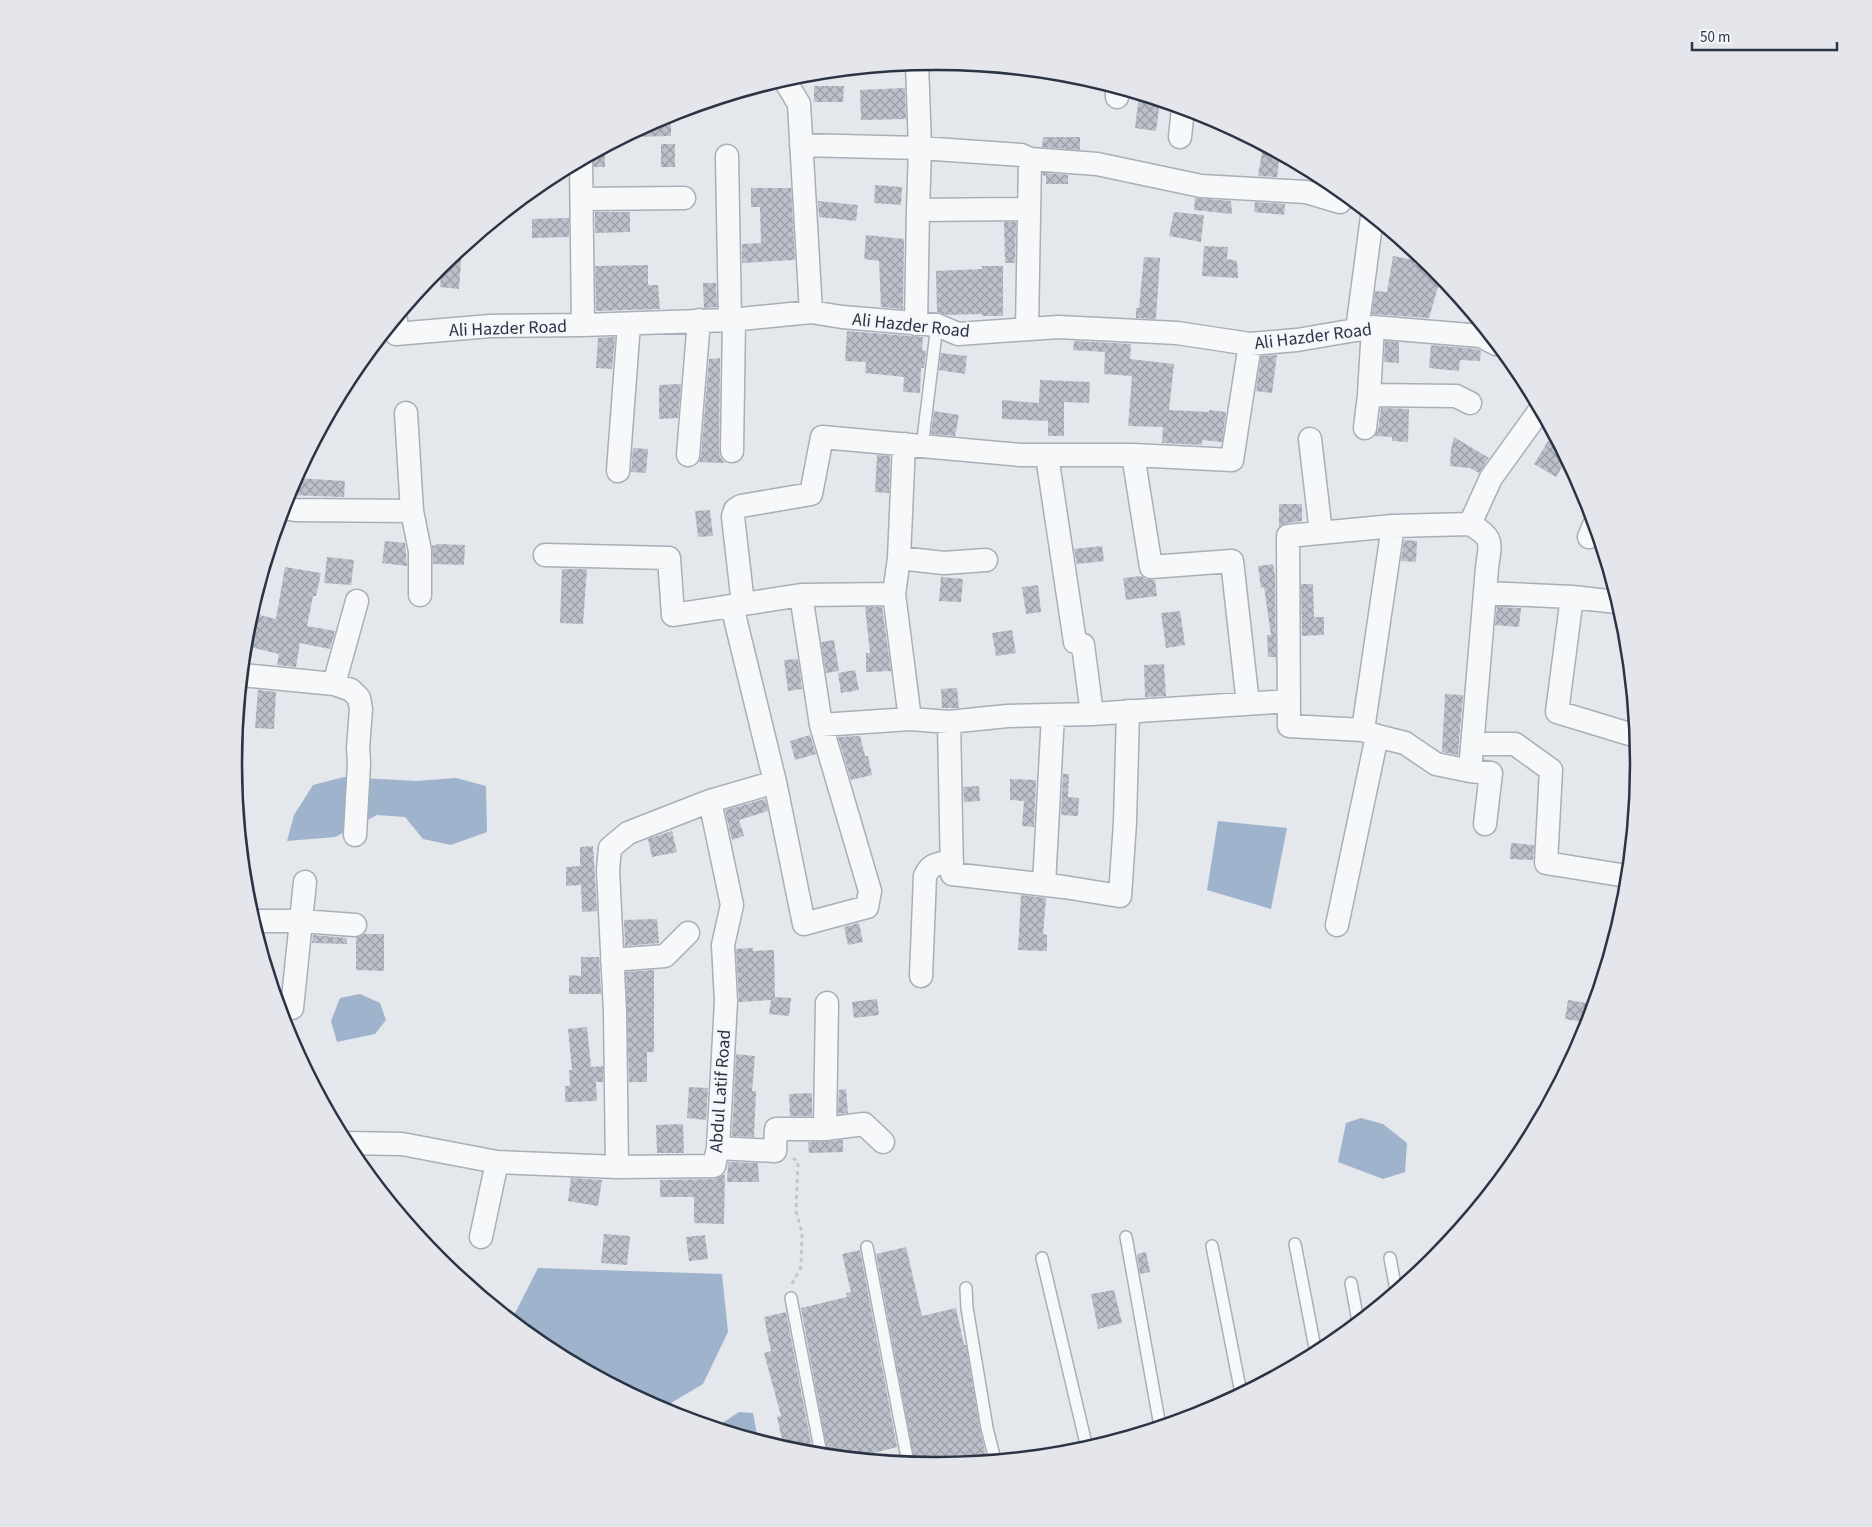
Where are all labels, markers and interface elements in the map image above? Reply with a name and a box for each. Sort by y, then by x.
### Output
scale bar [1692,20,1837,52]
text: 50 m [1700,27,1730,48]
street label: Ali Hazder Road [851,307,971,344]
street label: Ali Hazder Road [449,314,567,343]
street label: Ali Hazder Road [1253,317,1373,356]
street label: Abdul Latif Road [704,1029,737,1153]

